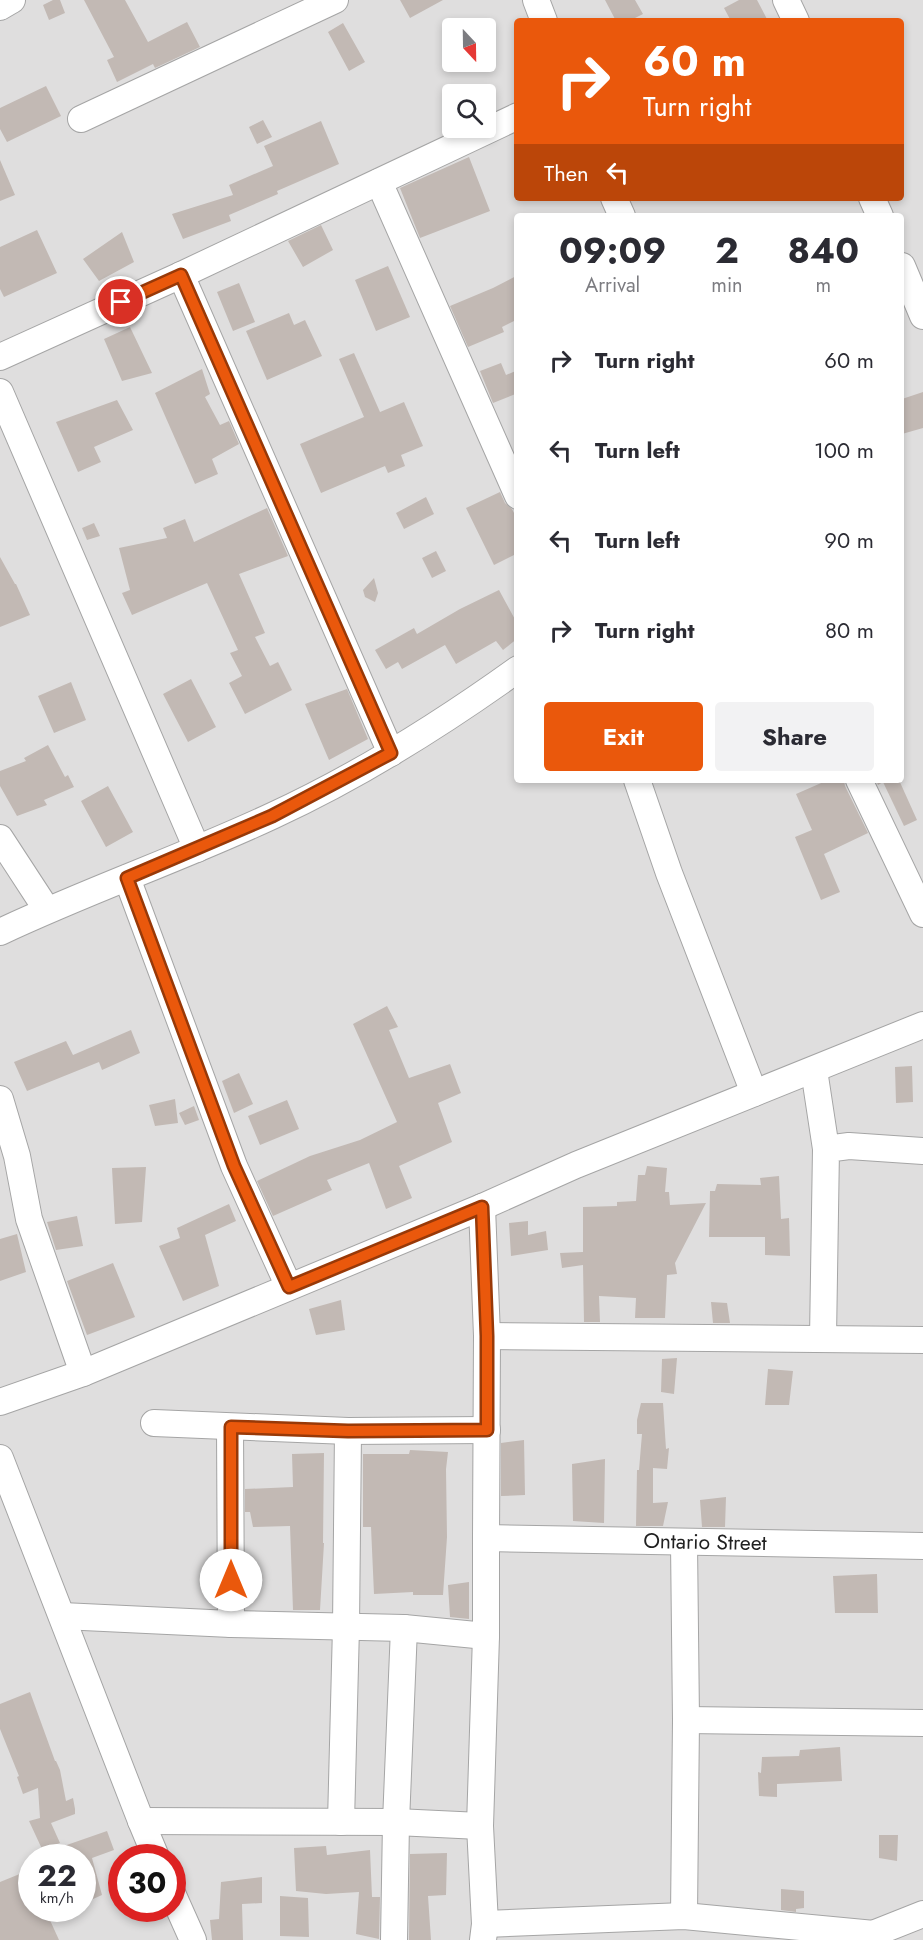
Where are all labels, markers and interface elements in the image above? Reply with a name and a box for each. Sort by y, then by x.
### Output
north arrow [442,18,496,72]
map controls [442,18,496,138]
text: 60 m [643,31,746,92]
icon: right [544,42,622,120]
button: search [442,84,496,138]
text: Turn right [643,87,751,126]
icon: left [601,156,634,189]
text: Then [544,157,589,189]
text: 09:09 [559,224,666,276]
text: 2 [715,224,739,276]
text: 840 [788,224,859,276]
text: Arrival [585,271,640,300]
text: min [711,271,743,300]
text: m [815,271,831,300]
pin [95,276,146,327]
icon: arrive [104,285,137,318]
icon: right [544,344,577,377]
text: Turn right [595,344,695,376]
text: 60 m [824,344,874,376]
icon: left [544,434,577,467]
text: Turn left [595,434,680,466]
text: 100 m [814,434,874,466]
icon: left [544,524,577,557]
text: Turn left [595,524,680,556]
text: 90 m [824,524,874,556]
icon: right [544,614,577,647]
text: Turn right [595,614,695,646]
text: 80 m [825,614,874,646]
button: Exit [544,702,703,771]
button: Share [715,702,874,771]
street label: Ontario Street [643,1526,767,1558]
position arrow [199,1548,263,1612]
speed limit sign: 30 [108,1844,186,1922]
text: 22 [37,1854,77,1897]
text: km/h [40,1887,74,1909]

